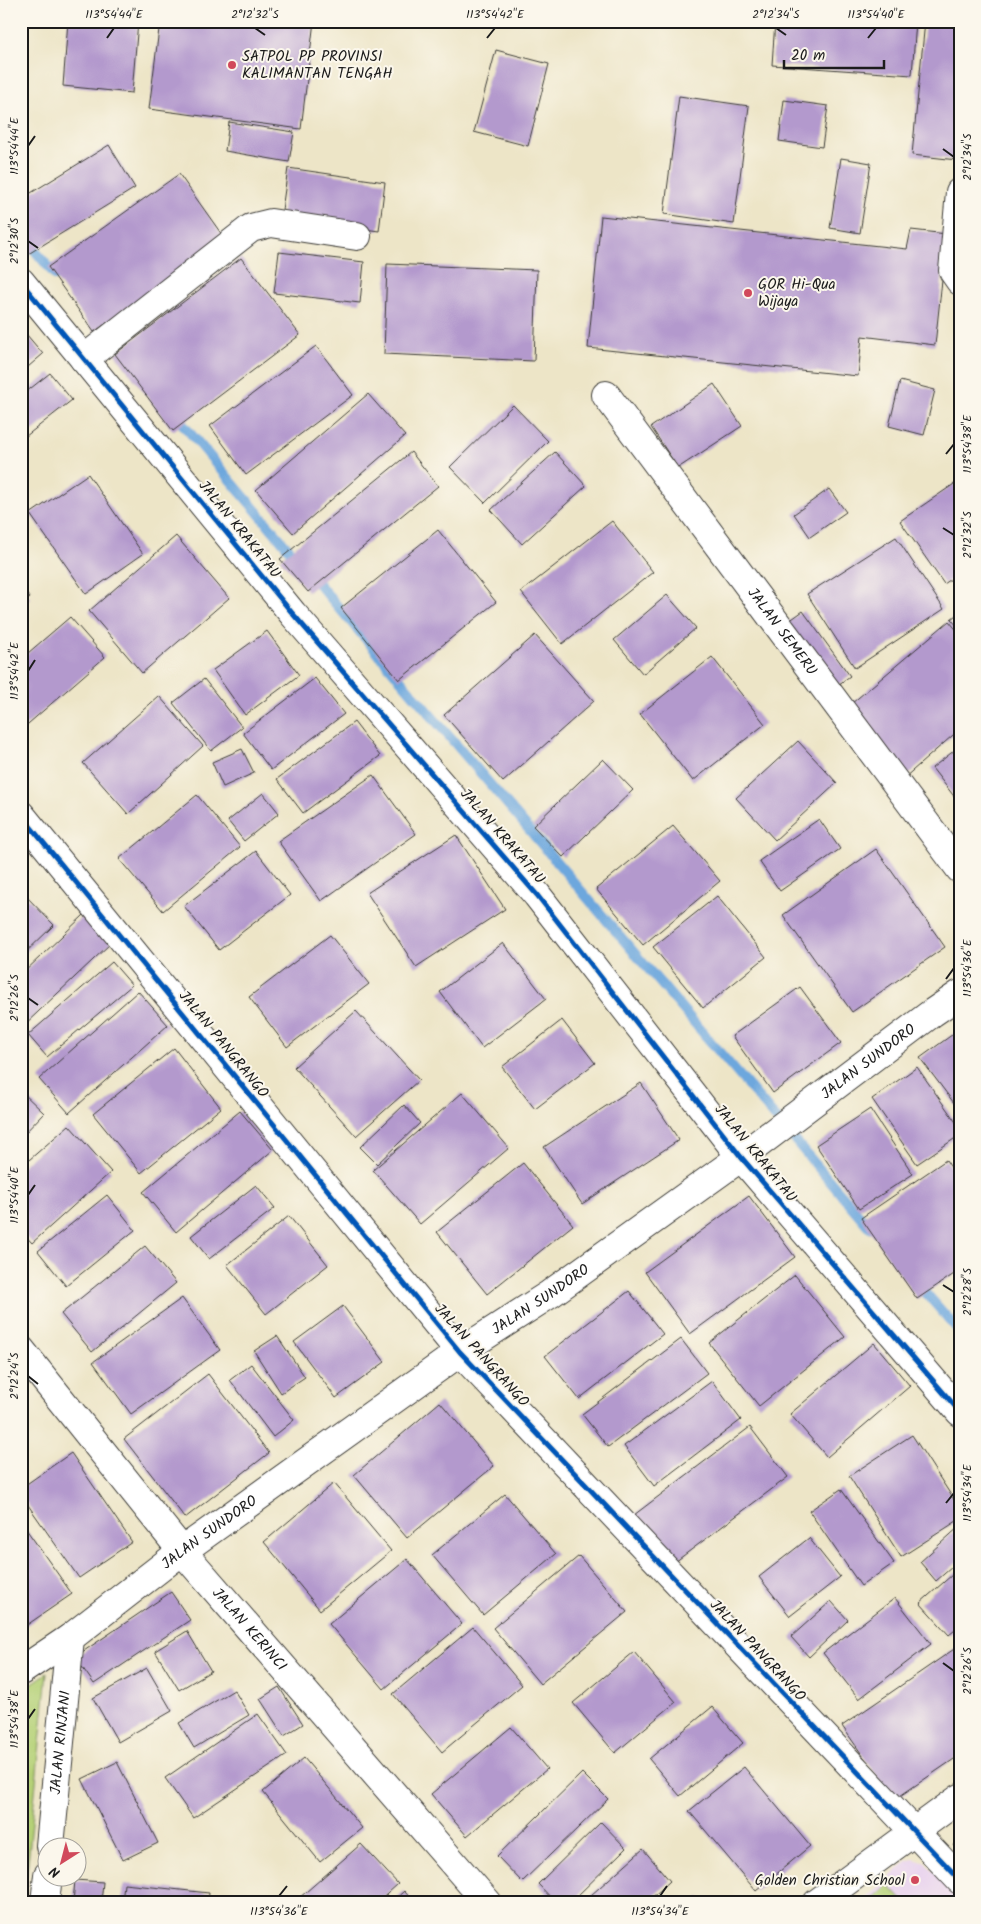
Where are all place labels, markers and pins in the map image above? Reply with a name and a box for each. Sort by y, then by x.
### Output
place label: SATPOL PP PROVINSI KALIMANTAN TENGAH [242,45,393,86]
marker: SATPOL PP PROVINSI KALIMANTAN TENGAH [226,59,238,71]
place label: GOR Hi-Qua Wijaya [758,273,836,314]
marker: GOR Hi-Qua Wijaya [742,287,754,299]
place label: Golden Christian School [755,1869,905,1893]
marker: Golden Christian School [909,1874,921,1886]

